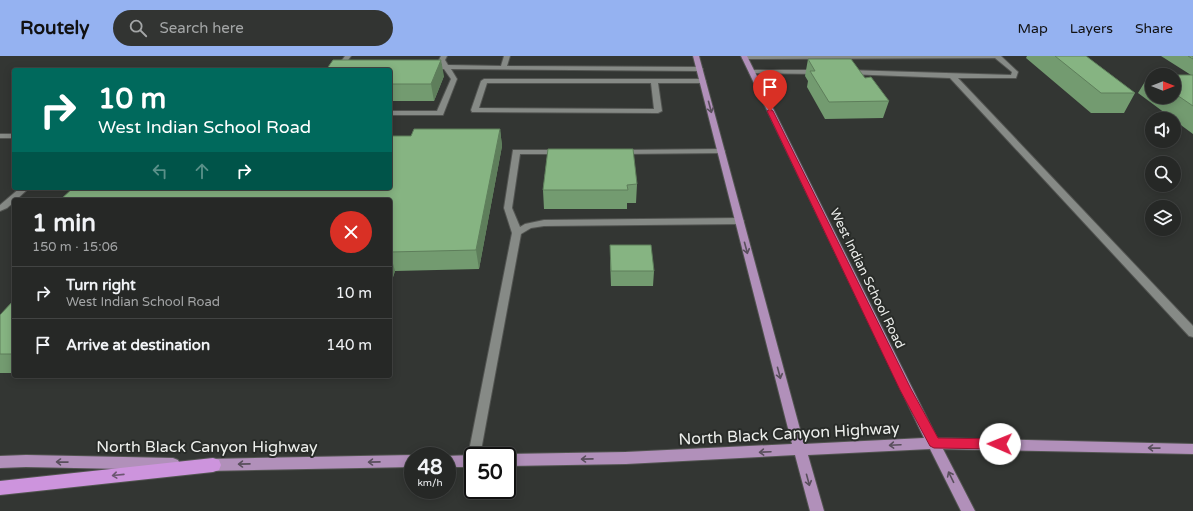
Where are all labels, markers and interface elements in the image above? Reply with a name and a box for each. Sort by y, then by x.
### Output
search box [113,10,393,46]
text: Routely [20,17,89,39]
icon: search [127,17,149,39]
text: Search here [159,19,244,37]
text: Map [1018,20,1048,37]
text: Layers [1070,20,1113,37]
text: Share [1135,20,1173,37]
north arrow [1145,68,1181,104]
map controls [1145,68,1181,236]
pin [753,70,787,111]
icon: arrive [759,76,781,98]
text: 10 m [98,82,166,116]
icon: right [32,84,84,136]
one-way arrow [707,100,714,113]
button: sound [1145,112,1181,148]
text: West Indian School Road [98,116,311,138]
button: search [1145,156,1181,192]
icon: left [149,160,171,182]
icon: ahead [191,160,213,182]
icon: right [233,160,255,182]
button: layers [1145,200,1181,236]
street label: West Indian School Road [826,206,908,351]
text: 1 min [32,209,96,238]
button: close [330,211,372,253]
text: 150 m · 15:06 [32,239,118,255]
one-way arrow [743,241,751,254]
text: Turn right [66,276,136,294]
icon: right [32,282,54,304]
text: 10 m [335,284,372,302]
text: West Indian School Road [66,294,220,310]
icon: arrive [32,334,54,356]
text: Arrive at destination [66,336,210,354]
text: 140 m [326,336,372,354]
one-way arrow [776,367,784,380]
street label: North Black Canyon Highway [678,418,900,450]
position arrow [979,423,1021,465]
street label: North Black Canyon Highway [96,437,318,457]
one-way arrow [889,441,902,449]
one-way arrow [1148,444,1161,452]
speed limit sign: 50 [464,447,516,499]
one-way arrow [759,448,772,455]
one-way arrow [581,455,594,463]
text: 48 [417,456,443,480]
one-way arrow [56,458,69,466]
one-way arrow [368,458,381,466]
one-way arrow [238,460,251,468]
one-way arrow [112,471,125,479]
one-way arrow [947,471,954,483]
one-way arrow [805,473,812,486]
text: km/h [417,477,443,489]

